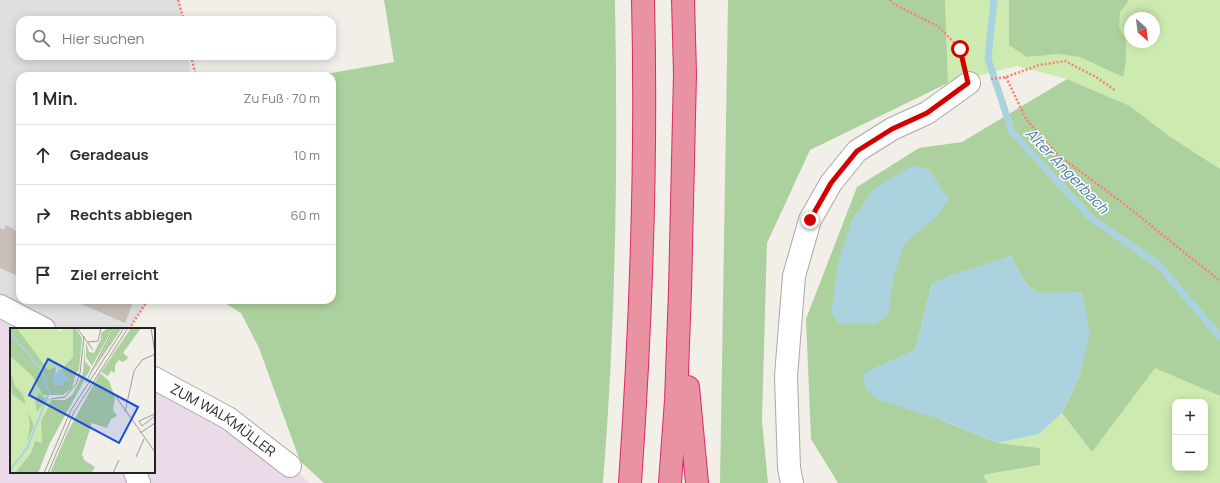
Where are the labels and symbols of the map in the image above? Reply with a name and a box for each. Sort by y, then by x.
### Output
north arrow [1124,12,1160,48]
route start [951,40,969,58]
water label: Alter Angerbach [1021,123,1114,219]
route end [801,211,819,229]
inset map [10,328,155,473]
street label: ZUM WALKMÜLLER [167,379,280,461]

